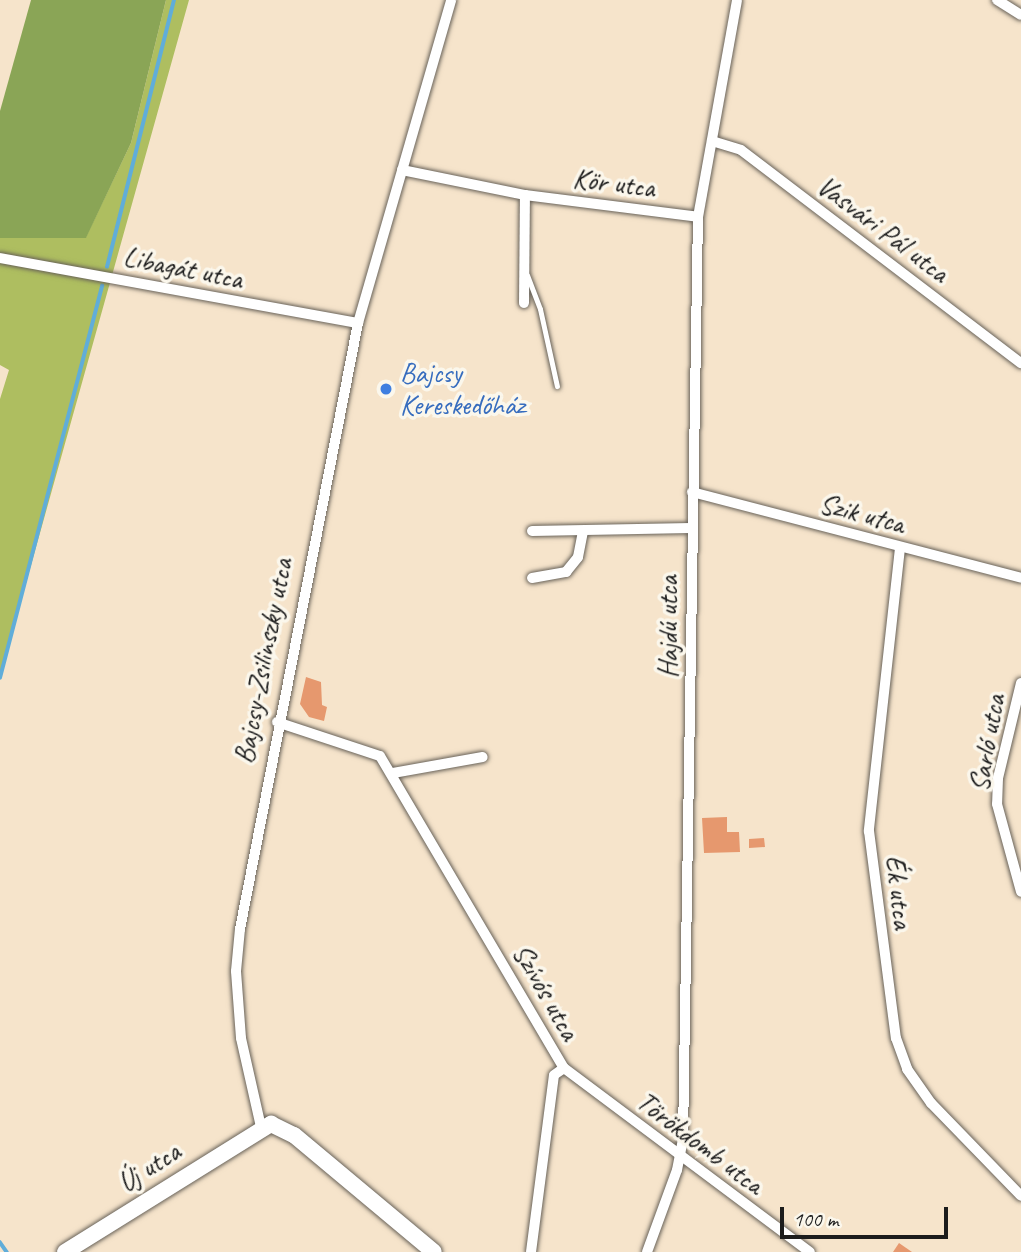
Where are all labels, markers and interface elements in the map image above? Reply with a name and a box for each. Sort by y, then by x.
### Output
street label: Kör utca [572,161,656,205]
street label: Vasvári Pál utca [811,169,955,289]
street label: Libagát utca [121,240,245,296]
place label: Bajcsy Kereskedőház [400,356,525,422]
marker: Bajcsy Kereskedőház [378,381,394,397]
street label: Szik utca [816,487,908,541]
street label: Bajcsy-Zsilinszky utca [227,556,299,766]
street label: Hajdú utca [651,576,685,678]
street label: Sarló utca [962,692,1012,794]
street label: Ék utca [878,854,920,930]
street label: Szívós utca [505,938,587,1046]
street label: Törökdomb utca [630,1085,770,1201]
street label: Új utca [112,1135,186,1199]
scale bar [783,1192,951,1236]
text: 100 m [793,1206,838,1232]

